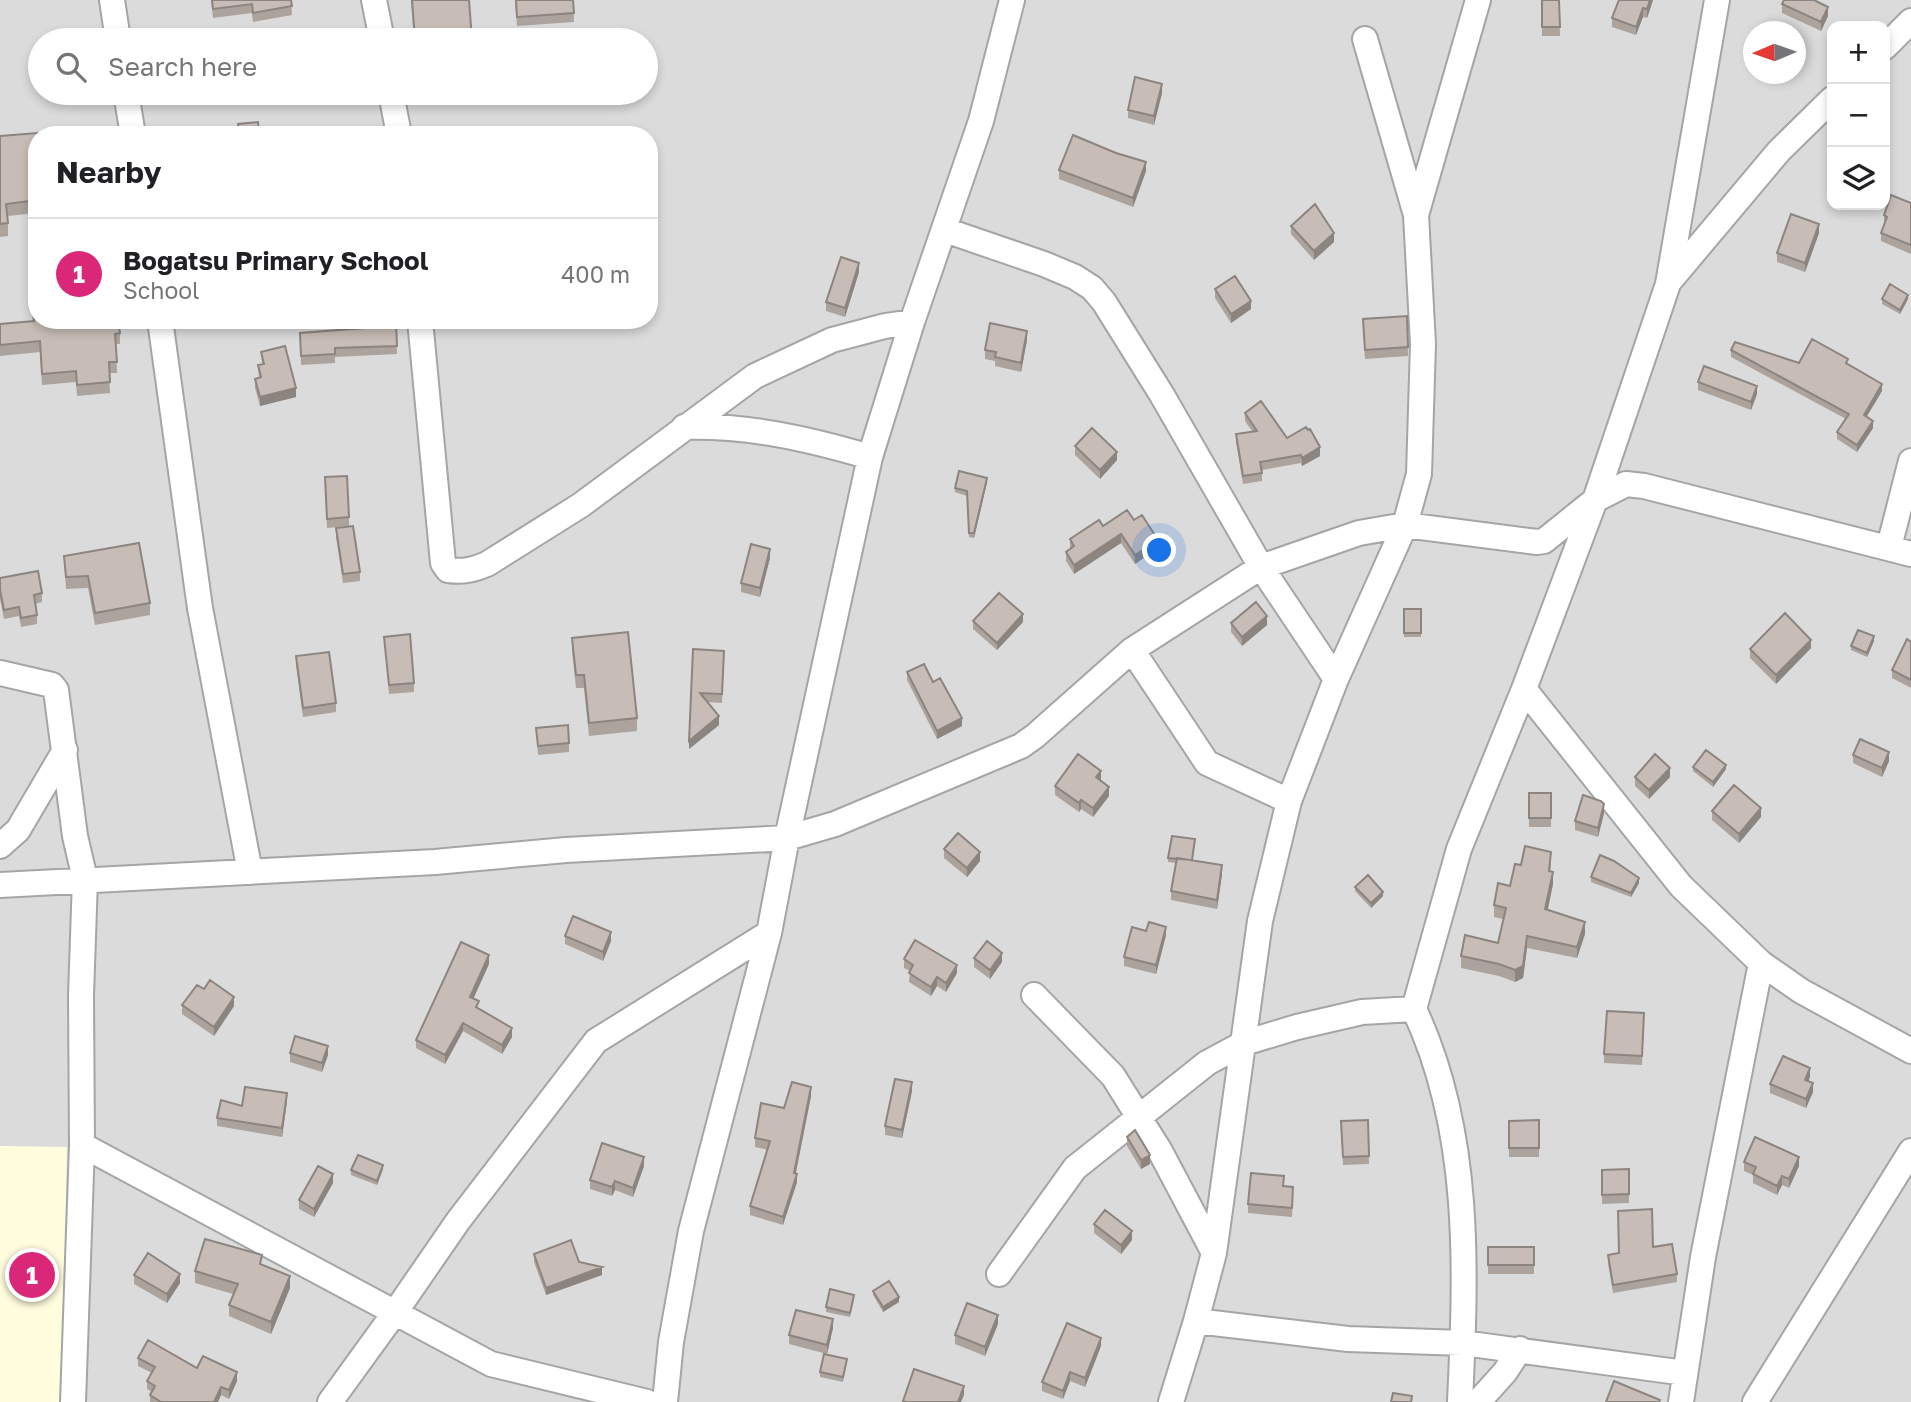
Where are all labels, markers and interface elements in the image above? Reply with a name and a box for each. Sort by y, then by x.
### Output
north arrow [1743,21,1806,84]
map controls [1827,21,1890,210]
button: + [1827,21,1890,84]
search box [28,28,658,105]
icon: search [52,48,90,86]
text: Search here [108,51,257,82]
button: − [1827,84,1890,147]
button: layers [1827,147,1890,210]
text: Nearby [56,154,161,190]
text: Bogatsu Primary School [123,245,428,276]
text: 1 [73,260,85,288]
text: 400 m [561,260,630,288]
text: School [123,276,199,304]
your location [1142,533,1176,567]
pin: 1 [9,1249,55,1301]

